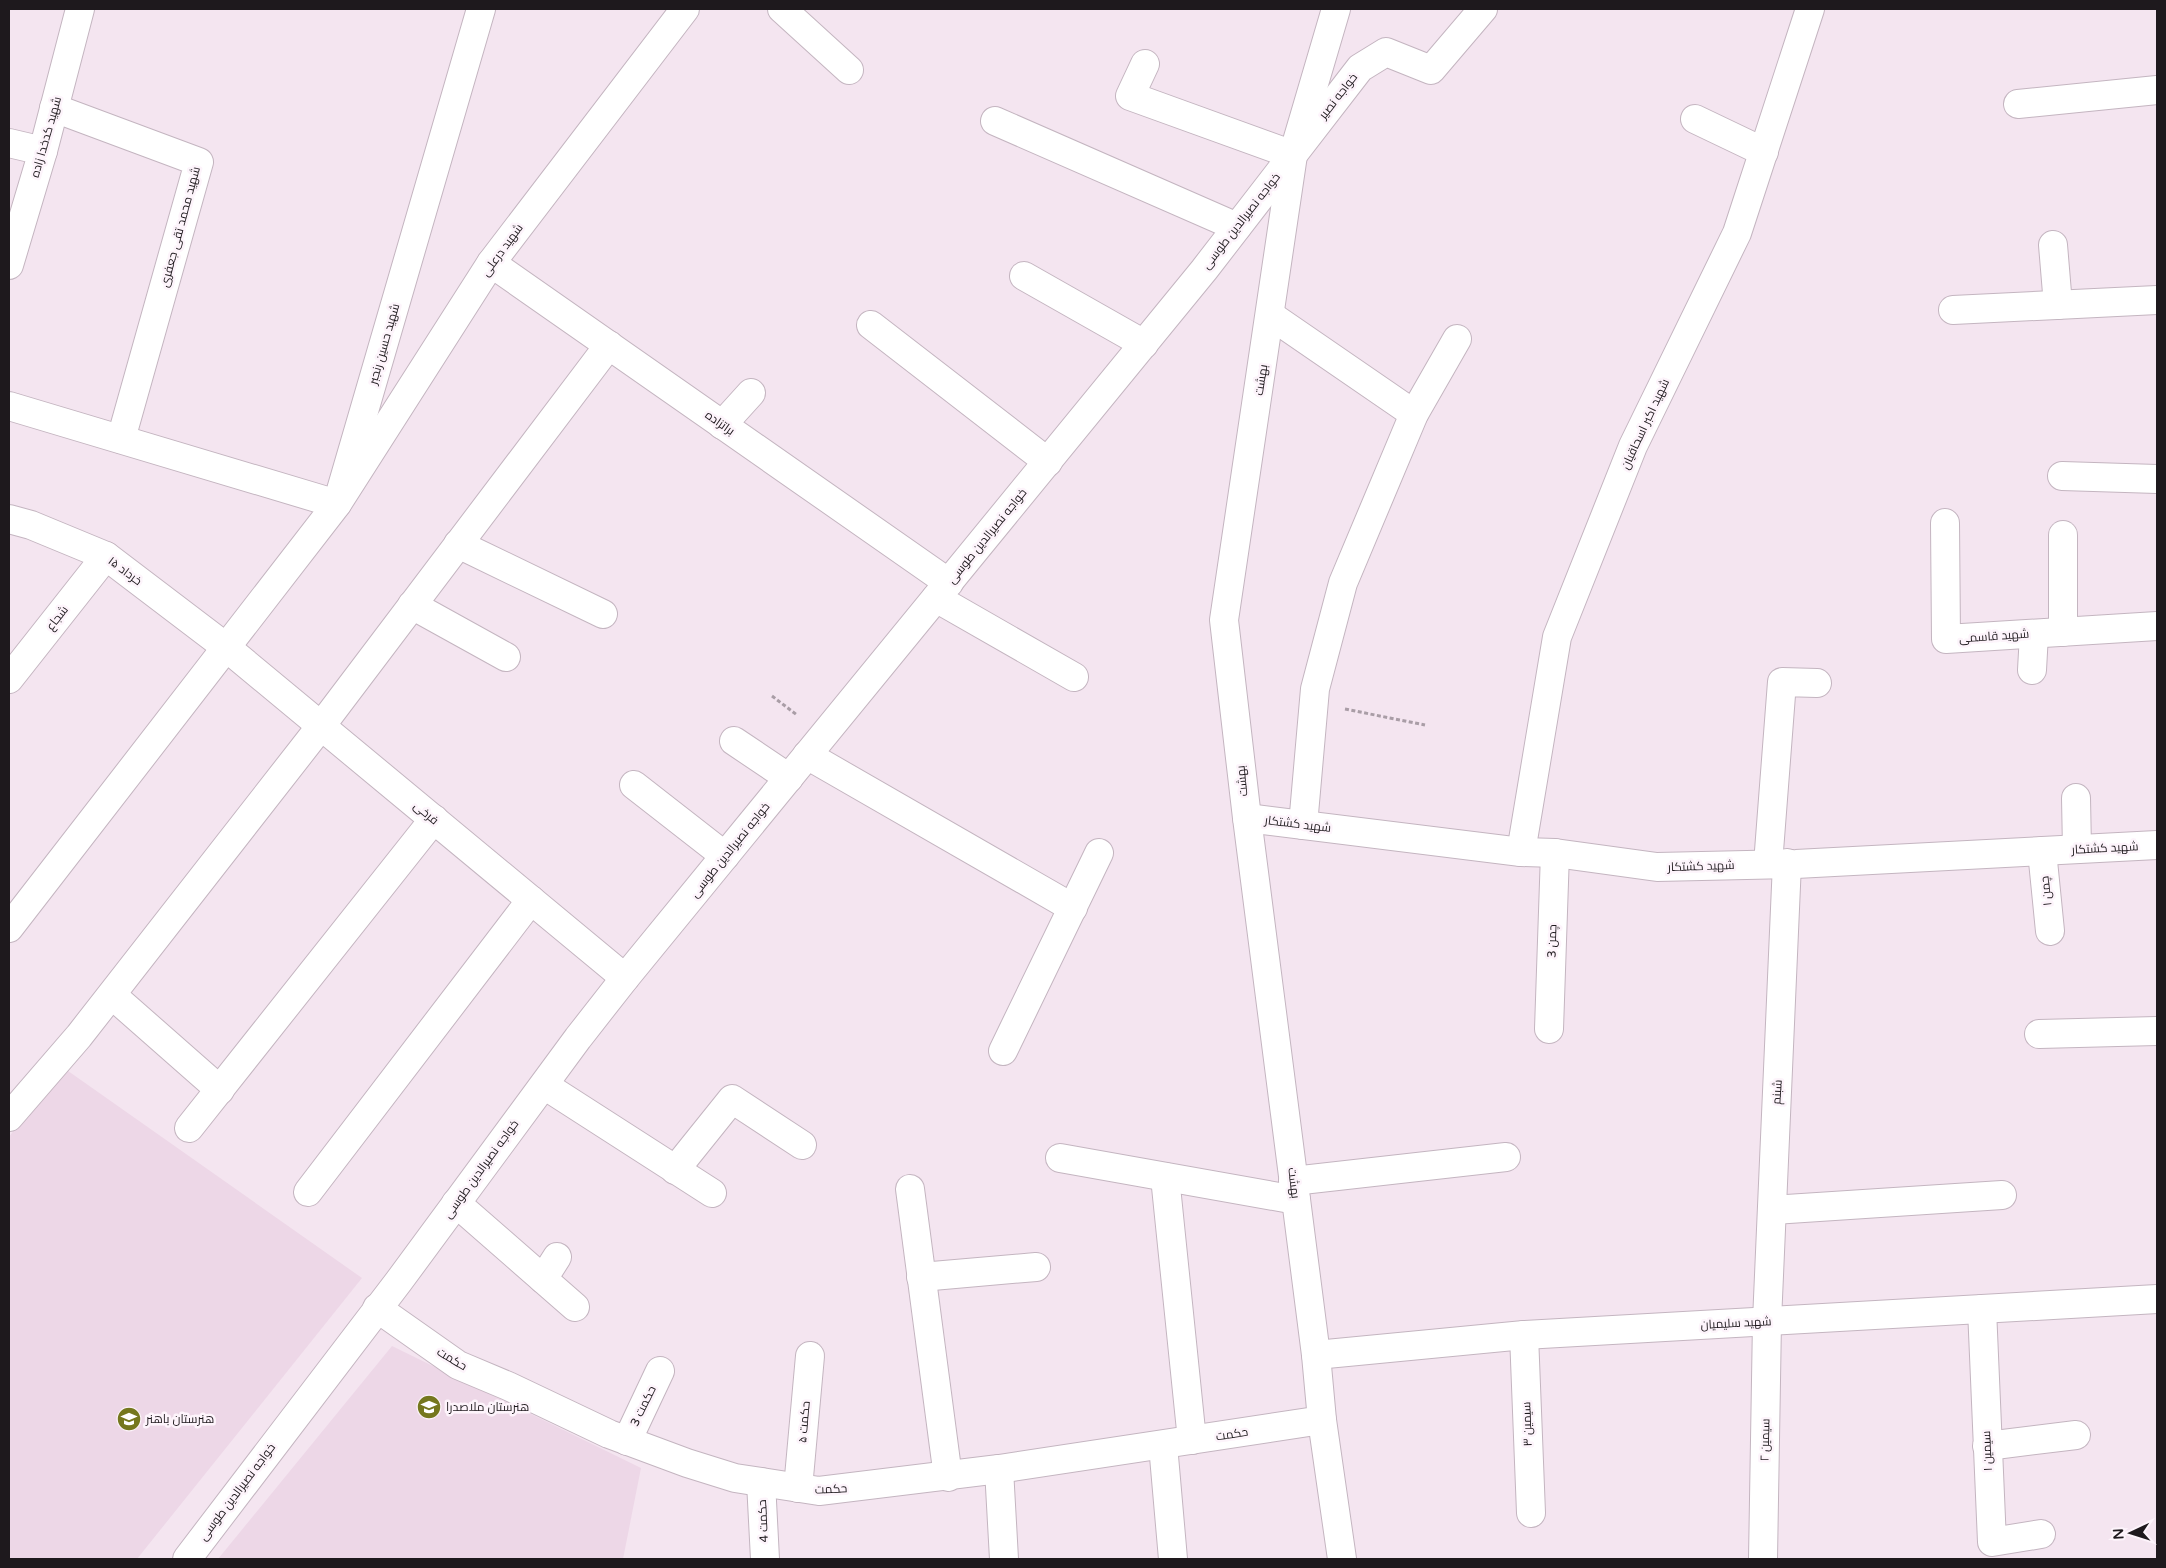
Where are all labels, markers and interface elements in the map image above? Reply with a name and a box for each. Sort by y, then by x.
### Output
street label: خواجه نصیر [1315,70,1360,122]
street label: شهید کدخدا زاده [28,95,64,179]
street label: شهید محمد تقی جعفری [157,165,203,289]
street label: خواجه نصیرالدین طوسی [1199,170,1283,272]
street label: شهید درعلی [478,221,526,279]
street label: شهید حسین رنجبر [365,302,402,387]
street label: بهشت [1252,363,1270,397]
street label: شهید اکبر اسحاقیان [1618,376,1672,471]
street label: براتزاده [703,408,737,438]
street label: خواجه نصیرالدین طوسی [944,486,1030,586]
street label: ۱۵ خرداد [105,554,145,588]
street label: شجاع [43,603,72,634]
street label: شهید قاسمی [1958,627,2030,645]
street label: بهشت [1233,765,1251,797]
street label: فرخی [411,799,441,827]
street label: خواجه نصیرالدین طوسی [687,800,773,900]
street label: شهید کشتکار [1263,813,1332,835]
street label: شهید کشتکار [2070,839,2139,857]
street label: شهید کشتکار [1666,858,1735,874]
street label: چمن ۱ [2037,875,2057,907]
street label: چمن 3 [1544,924,1562,958]
street label: شبنم [1769,1079,1786,1105]
street label: خواجه نصیرالدین طوسی [441,1117,521,1221]
street label: بهشت [1285,1167,1303,1199]
street label: شهید سلیمیان [1700,1314,1772,1332]
street label: حکمت [434,1345,470,1373]
street label: حکمت 3 [627,1384,659,1428]
school or university icon: هنرستان ملاصدرا [416,1394,442,1420]
place label: هنرستان ملاصدرا [446,1400,529,1414]
street label: حکمت ۵ [795,1400,813,1444]
street label: سیمین ۳ [1519,1401,1535,1447]
school or university icon: هنرستان باهنر [116,1406,142,1432]
place label: هنرستان باهنر [145,1412,214,1426]
street label: سیمین ۲ [1758,1418,1772,1462]
street label: حکمت [1215,1425,1249,1443]
street label: سیمین ۱ [1979,1430,1995,1471]
street label: خواجه نصیرالدین طوسی [196,1441,278,1543]
street label: حکمت [814,1481,848,1497]
street label: حکمت 4 [755,1499,771,1543]
north arrow [2106,1508,2156,1558]
text: N [2110,1528,2127,1540]

